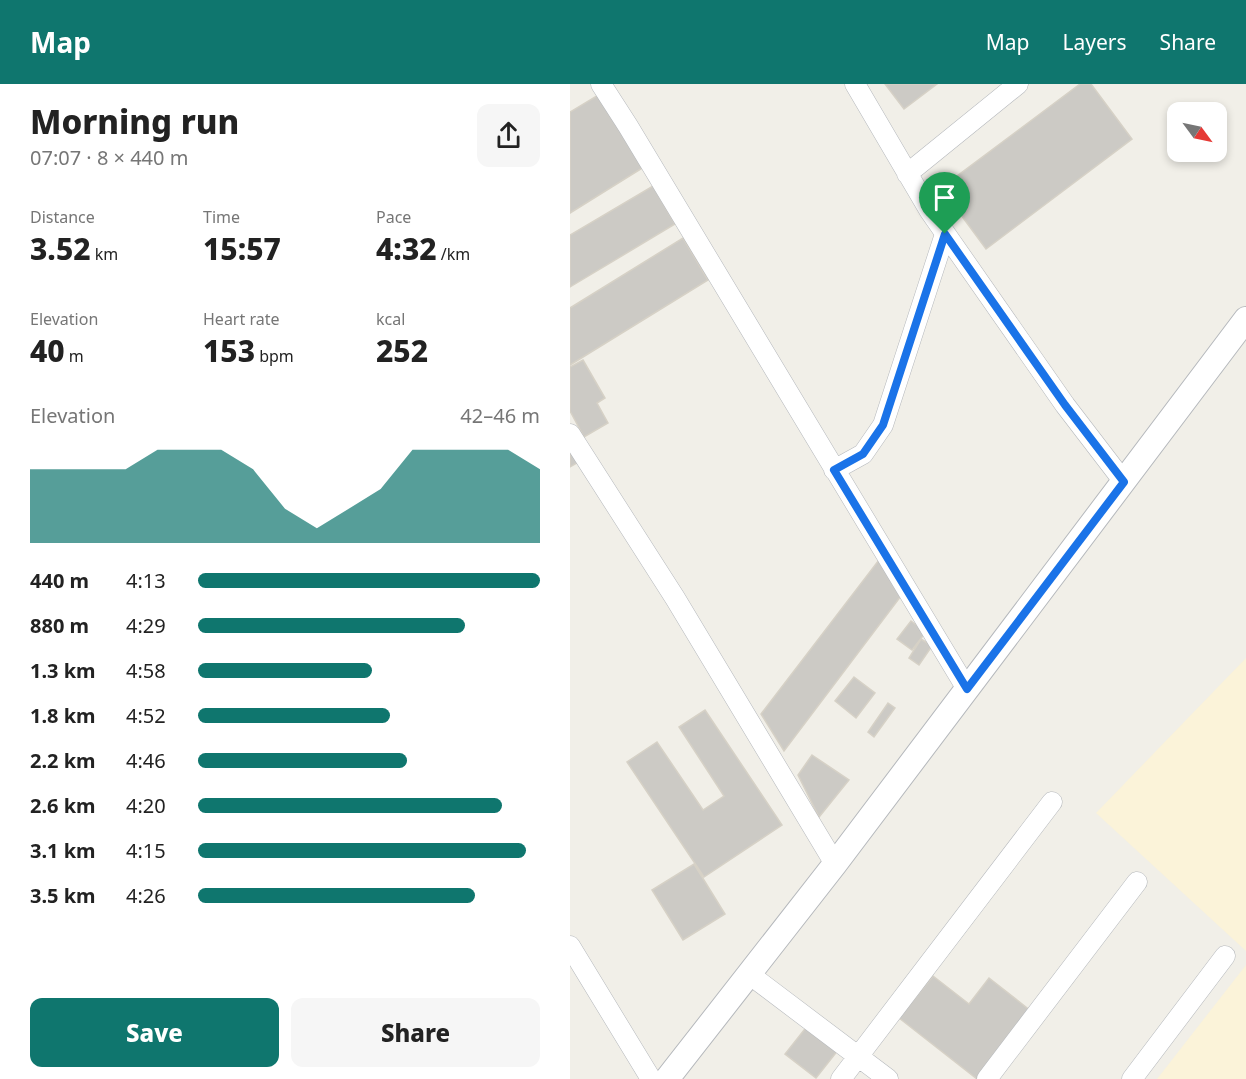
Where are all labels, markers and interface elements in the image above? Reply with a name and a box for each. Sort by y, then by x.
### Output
text: Map [30,23,91,61]
text: Map [986,28,1030,56]
text: Layers [1063,28,1127,56]
text: Share [1160,28,1216,56]
text: Morning run [30,99,239,144]
north arrow [1167,102,1227,162]
map controls [1167,102,1227,162]
button: share [477,104,540,167]
text: 07:07 · 8 × 440 m [30,144,188,171]
pin [919,172,970,234]
icon: arrive [928,181,961,214]
text: Distance [30,206,95,228]
text: Time [203,206,240,228]
text: Pace [376,206,411,228]
text: 3.52 [30,228,91,269]
text: 15:57 [203,228,281,269]
text: 4:32 [376,228,437,269]
text: km [91,243,118,265]
text: /km [437,243,470,265]
text: Elevation [30,308,98,330]
text: Heart rate [203,308,279,330]
text: kcal [376,308,405,330]
text: 40 [30,330,65,371]
text: 153 [203,330,255,371]
text: 252 [376,330,428,371]
text: m [65,345,84,367]
text: bpm [255,345,294,367]
text: Elevation [30,402,115,429]
text: 42–46 m [460,402,540,429]
text: 440 m [30,567,89,594]
text: 4:13 [126,567,166,594]
text: 880 m [30,612,89,639]
text: 4:29 [126,612,166,639]
text: 1.3 km [30,657,96,684]
text: 4:58 [126,657,166,684]
text: 1.8 km [30,702,96,729]
text: 4:52 [126,702,166,729]
text: 2.2 km [30,747,96,774]
text: 4:46 [126,747,166,774]
text: 2.6 km [30,792,96,819]
text: 4:20 [126,792,166,819]
text: 3.1 km [30,837,96,864]
text: 4:15 [126,837,166,864]
text: 3.5 km [30,882,96,909]
text: 4:26 [126,882,166,909]
button: Save [30,998,279,1067]
button: Share [291,998,540,1067]

